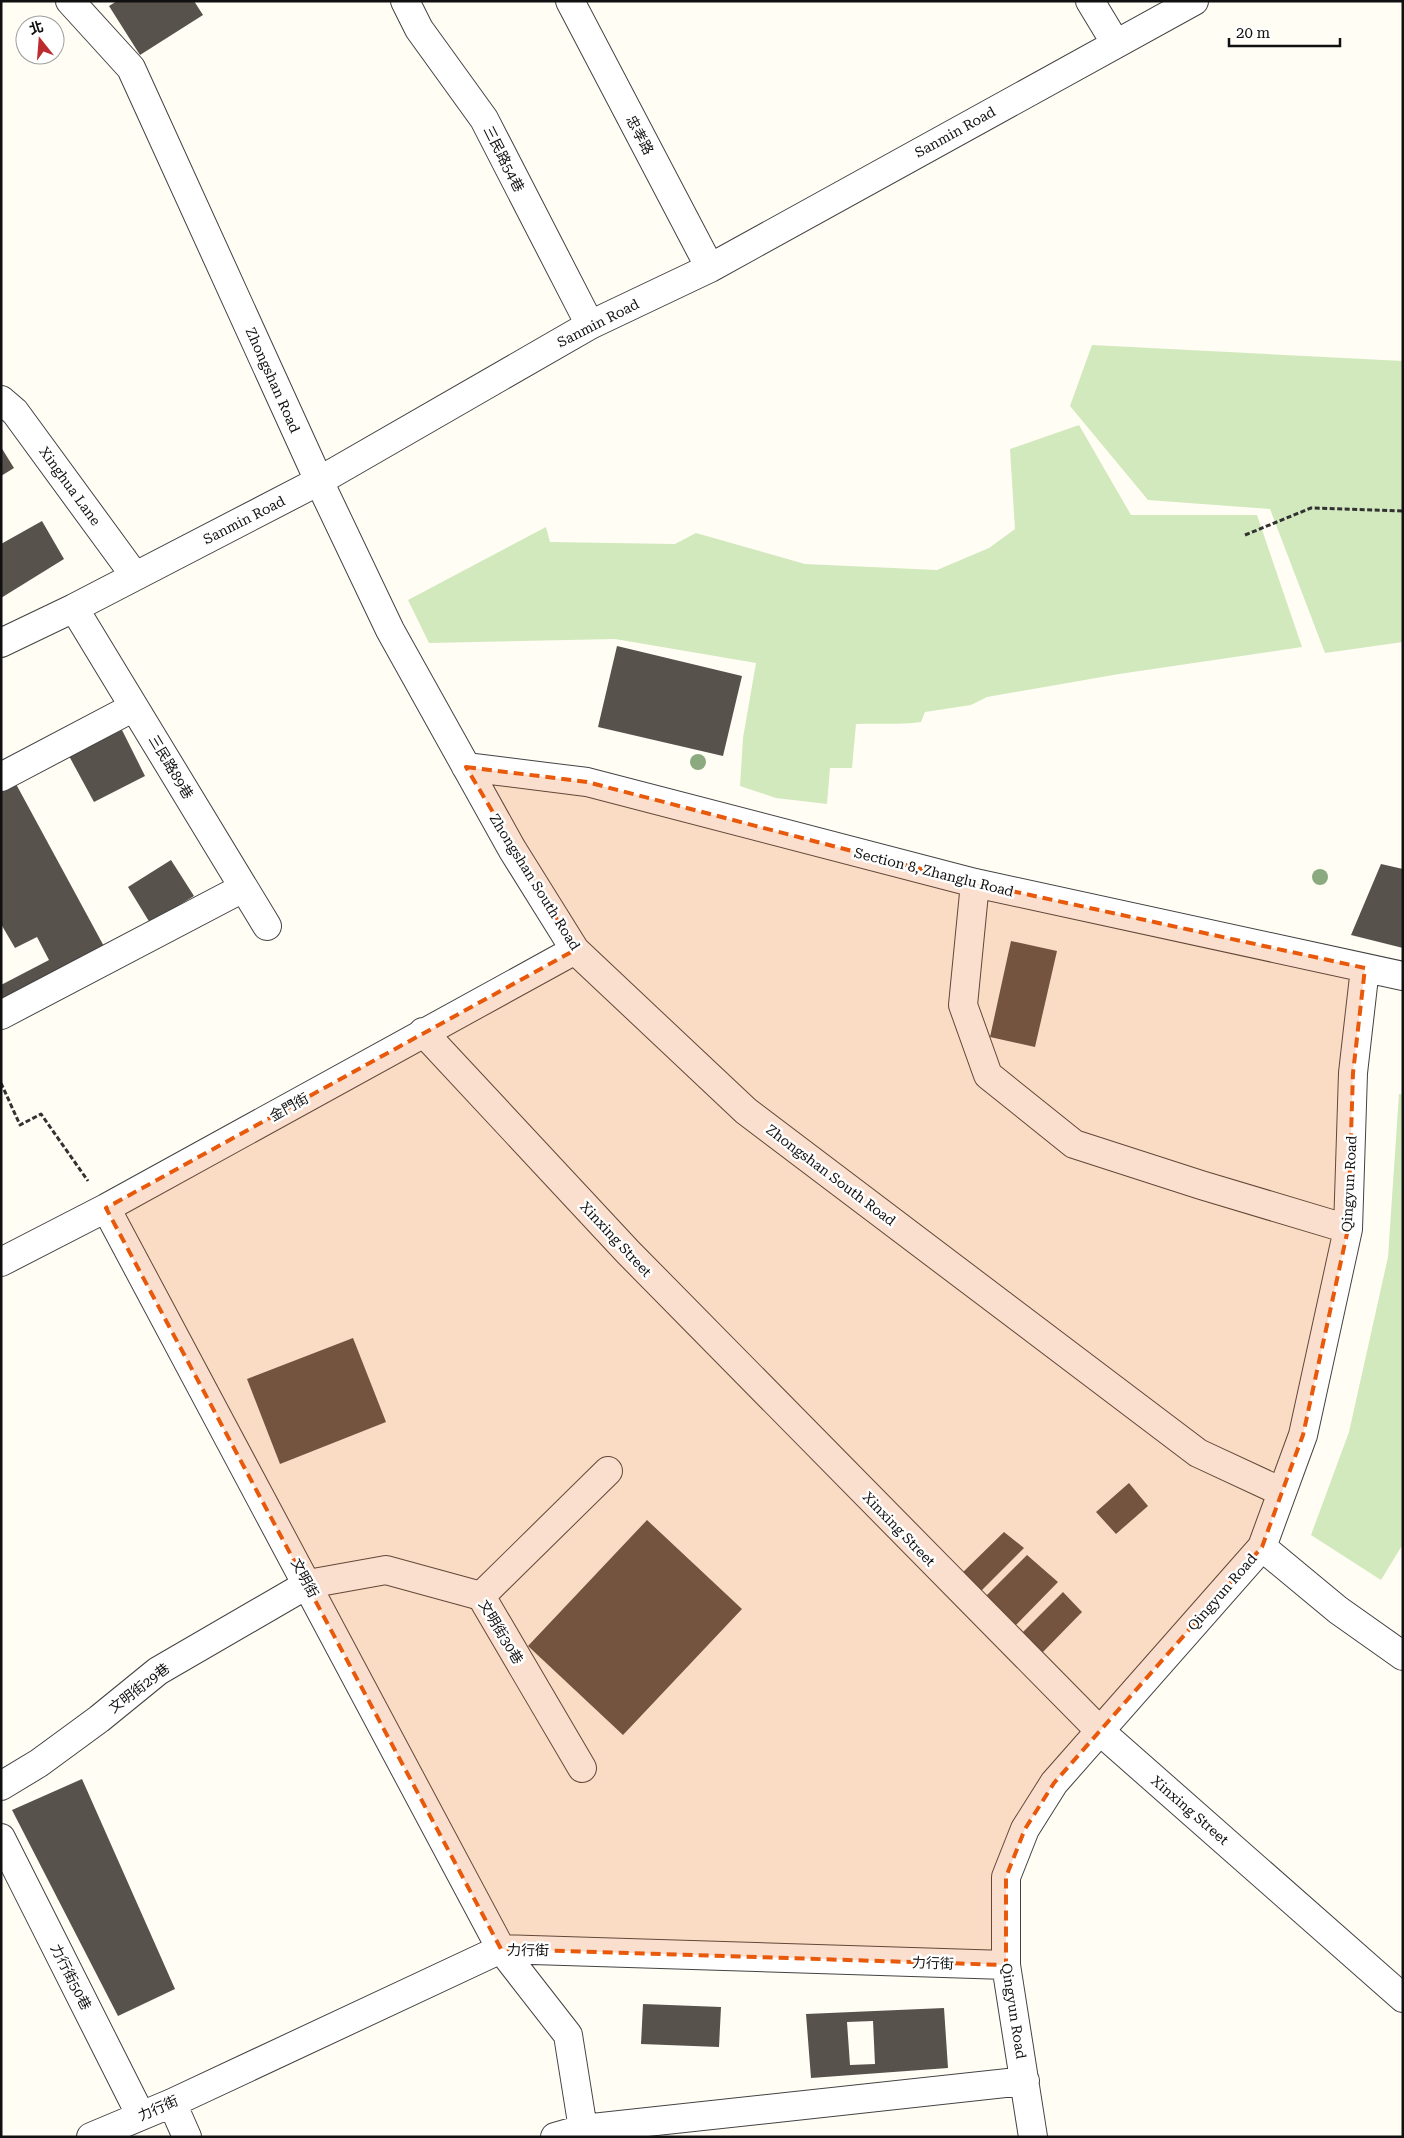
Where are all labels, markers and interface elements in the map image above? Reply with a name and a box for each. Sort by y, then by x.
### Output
north arrow [15,15,65,65]
scale bar [1229,15,1340,47]
text: 北 [27,18,45,37]
text: 20 m [1236,24,1271,42]
street label: Sanmin Road [912,103,998,161]
street label: 忠孝路 [623,113,657,157]
street label: 三民路54巷 [481,123,527,195]
street label: Sanmin Road [554,296,642,350]
street label: Zhongshan Road [243,325,303,435]
street label: Xinghua Lane [36,443,104,529]
street label: Sanmin Road [200,493,288,547]
street label: 三民路89巷 [146,732,196,802]
street label: Zhongshan South Road [486,811,584,953]
street label: Section 8, Zhanglu Road [853,844,1015,900]
street label: 金門街 [267,1090,311,1124]
street label: Zhongshan South Road [763,1121,899,1229]
street label: Qingyun Road [1338,1135,1360,1233]
street label: Xinxing Street [577,1198,655,1280]
street label: Xinxing Street [860,1489,938,1569]
street label: Qingyun Road [1184,1550,1260,1634]
street label: 文明街 [288,1556,322,1600]
street label: 文明街30巷 [476,1597,526,1667]
street label: 文明街29巷 [106,1660,172,1716]
street label: Xinxing Street [1148,1772,1232,1848]
street label: 力行街50巷 [48,1941,94,2013]
street label: 力行街 [507,1942,549,1958]
street label: 力行街 [912,1954,954,1972]
street label: Qingyun Road [999,1962,1029,2060]
street label: 力行街 [136,2092,180,2124]

